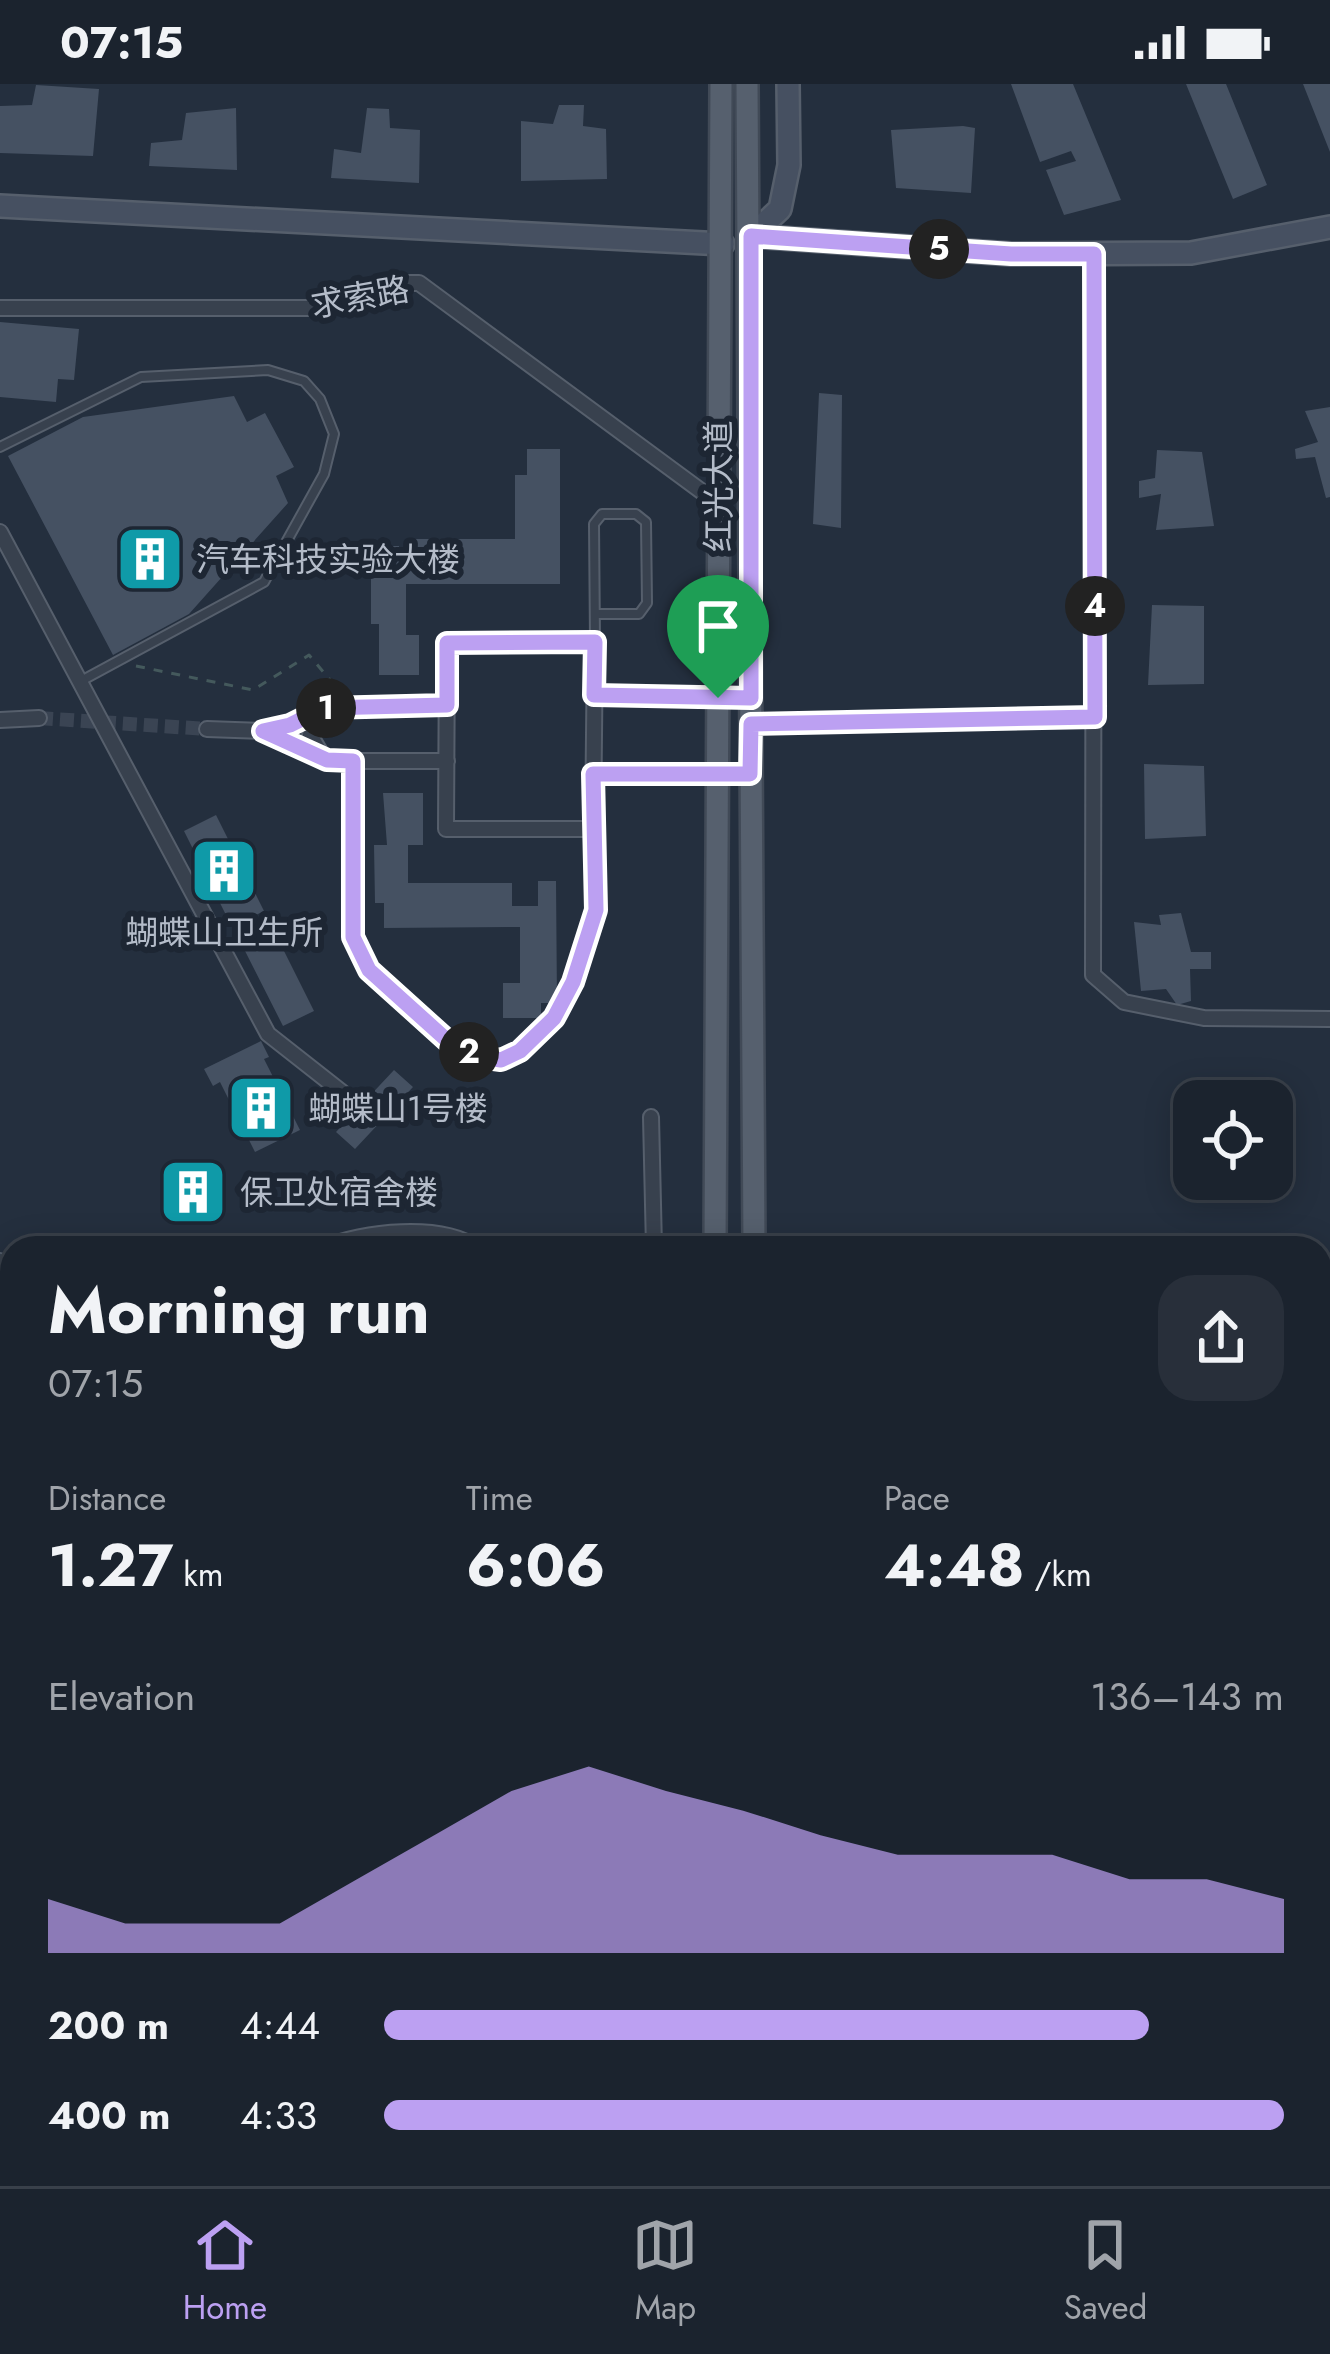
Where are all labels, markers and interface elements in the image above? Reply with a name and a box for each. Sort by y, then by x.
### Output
text: 07:15 [60,10,183,75]
pin: 5 [909,219,969,279]
text: 5 [928,225,950,272]
street label: 求索路 [307,265,413,329]
street label: 红光大道 [695,420,742,552]
building icon: 汽车科技实验大楼 [115,524,185,594]
place label: 汽车科技实验大楼 [196,536,460,583]
pin [667,575,769,698]
pin: 4 [1065,576,1125,636]
text: 4 [1083,582,1107,629]
icon: arrive [685,593,751,659]
pin: 1 [296,678,356,738]
text: 1 [318,684,334,731]
building icon: 蝴蝶山卫生所 [189,836,259,906]
place label: 蝴蝶山卫生所 [125,909,323,956]
pin: 2 [439,1022,499,1082]
text: 2 [458,1028,480,1075]
building icon: 蝴蝶山1号楼 [226,1073,296,1143]
map controls [1173,1080,1293,1200]
button: locate [1173,1080,1293,1200]
place label: 蝴蝶山1号楼 [308,1085,488,1132]
building icon: 保卫处宿舍楼 [158,1157,228,1227]
place label: 保卫处宿舍楼 [240,1169,438,1216]
text: Morning run [48,1262,430,1358]
button: share [1158,1275,1284,1401]
text: 07:15 [48,1355,143,1412]
text: Distance [48,1475,166,1522]
text: Time [466,1475,533,1522]
text: Pace [884,1475,950,1522]
text: 1.27 [48,1522,173,1609]
text: 6:06 [466,1522,605,1609]
text: 4:48 [884,1522,1025,1609]
text: km [173,1551,224,1598]
text: /km [1025,1551,1092,1598]
text: Elevation [48,1668,195,1725]
text: 136–143 m [1090,1668,1284,1725]
text: 200 m [48,1997,169,2054]
text: 4:44 [240,1997,320,2054]
text: 400 m [48,2087,171,2144]
text: 4:33 [240,2087,317,2144]
tab: Home [183,2212,267,2331]
tab: Map [632,2212,698,2331]
tab: Saved [1064,2212,1147,2331]

